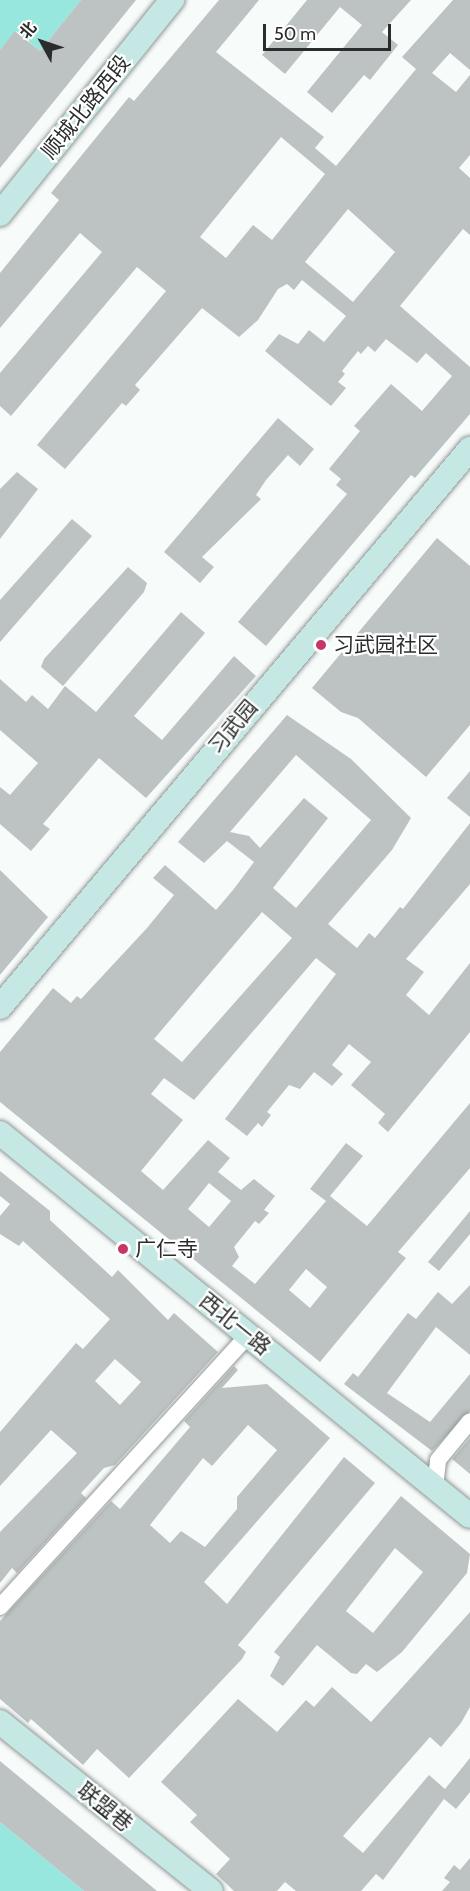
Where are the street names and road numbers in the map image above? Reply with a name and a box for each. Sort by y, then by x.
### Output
street label: 顺城北路西段 [37,50,135,164]
street label: 习武园 [203,695,263,759]
street label: 西北一路 [194,1288,276,1360]
street label: 联盟巷 [73,1777,137,1837]

